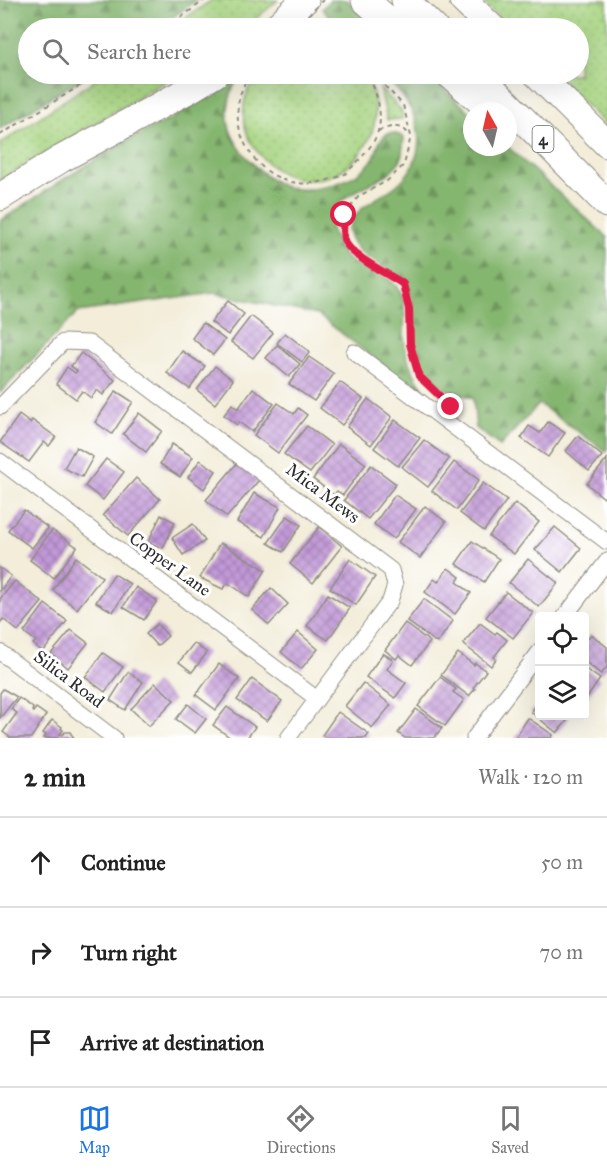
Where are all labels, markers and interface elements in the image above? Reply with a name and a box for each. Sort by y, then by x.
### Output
search box [18,18,589,84]
icon: search [39,35,72,68]
text: Search here [87,38,191,65]
north arrow [463,102,517,156]
road number: 4 [532,126,554,152]
route start [330,201,356,227]
route end [437,393,463,419]
street label: Mica Mews [282,458,364,528]
street label: Copper Lane [125,527,215,601]
map controls [535,612,589,720]
button: locate [535,612,589,666]
street label: Silica Road [29,645,109,713]
button: layers [535,666,589,720]
text: 2 min [24,761,85,793]
text: Walk · 120 m [478,765,583,789]
icon: ahead [24,846,57,879]
text: Continue [81,849,166,876]
text: 50 m [541,850,583,874]
icon: right [24,936,57,969]
text: Turn right [81,939,177,966]
text: 70 m [540,940,583,964]
icon: arrive [24,1026,57,1059]
text: Arrive at destination [81,1029,264,1056]
tab: Map [78,1102,111,1157]
tab: Directions [267,1102,335,1157]
tab: Saved [491,1102,529,1157]

